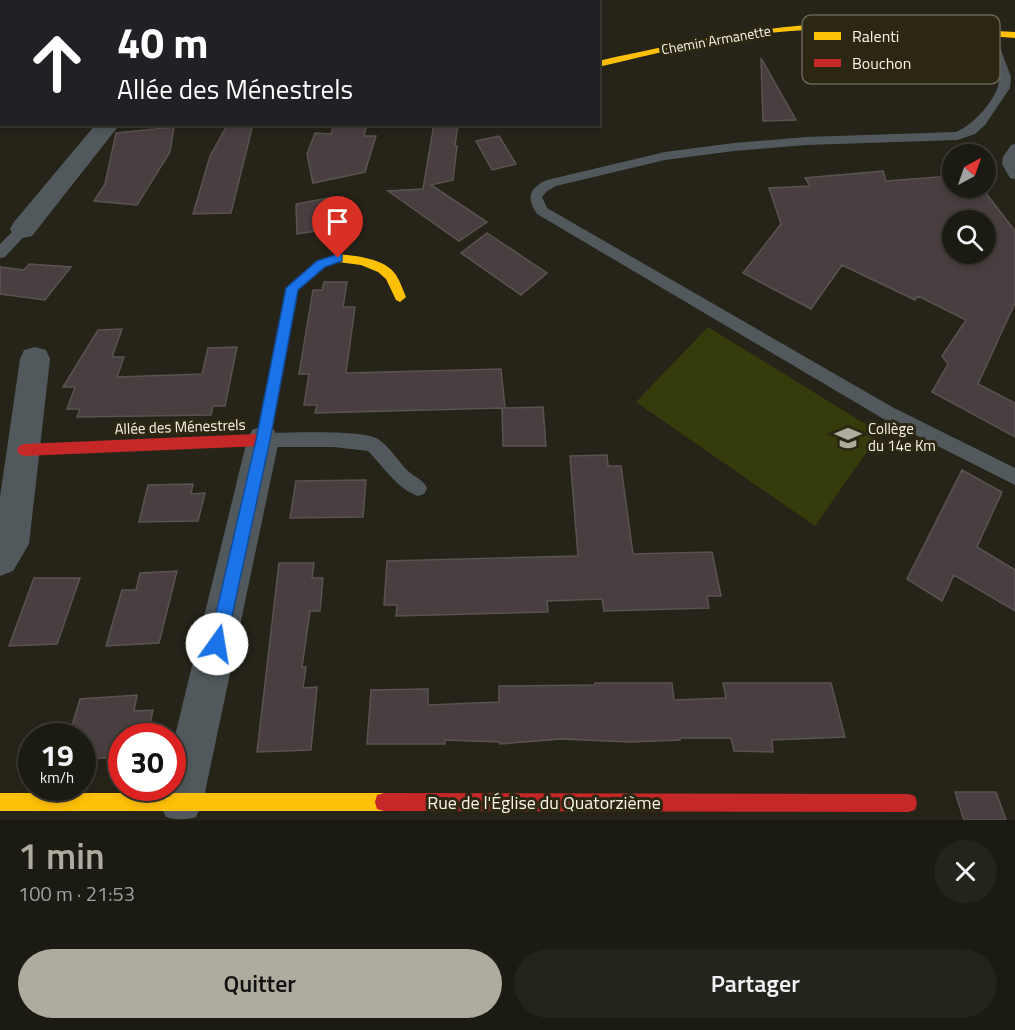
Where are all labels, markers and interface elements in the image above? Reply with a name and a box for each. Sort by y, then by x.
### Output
text: 40 m [117,10,209,74]
legend [802,15,1000,84]
street label: Chemin Armanette [659,20,772,59]
icon: ahead [18,24,96,102]
text: Ralenti [852,24,899,48]
text: Bouchon [852,51,911,75]
text: Allée des Ménestrels [117,68,353,109]
north arrow [942,144,996,198]
map controls [942,144,996,264]
pin [312,196,363,258]
icon: arrive [321,205,354,238]
button: search [942,210,996,264]
street label: Allée des Ménestrels [114,413,246,440]
place label: Collège du 14e Km [868,417,936,457]
school or university icon: Collège du 14e Km [833,423,863,453]
position arrow [185,612,249,676]
speed limit sign: 30 [108,723,186,801]
text: 19 [40,732,74,778]
text: km/h [40,766,74,789]
street label: Rue de l'Église du Quatorzième [427,789,661,816]
text: 1 min [18,828,105,883]
button: close [934,840,997,903]
text: 100 m · 21:53 [18,878,135,909]
button: Quitter [18,949,502,1018]
button: Partager [514,949,997,1018]

